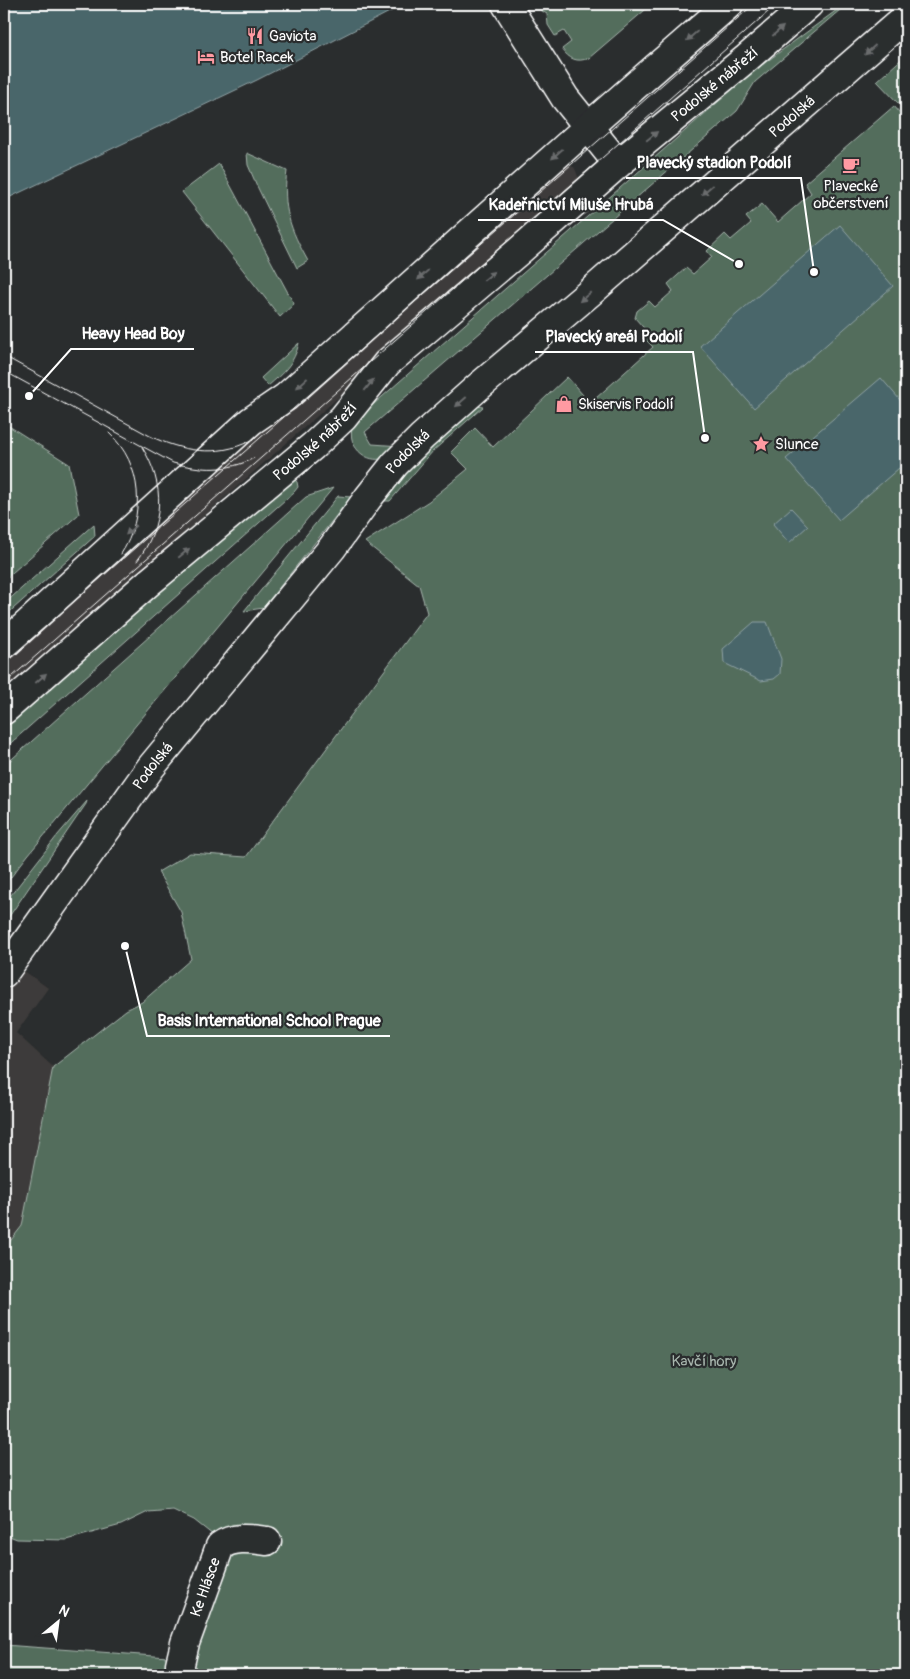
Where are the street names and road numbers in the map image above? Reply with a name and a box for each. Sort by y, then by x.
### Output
street label: Podolské nábřeží [667,43,762,126]
street label: Podolská [765,91,819,142]
street label: Podolské nábřeží [269,399,361,485]
street label: Podolská [381,425,434,478]
street label: Podolská [128,738,177,793]
street label: Ke Hlásce [186,1554,225,1619]

